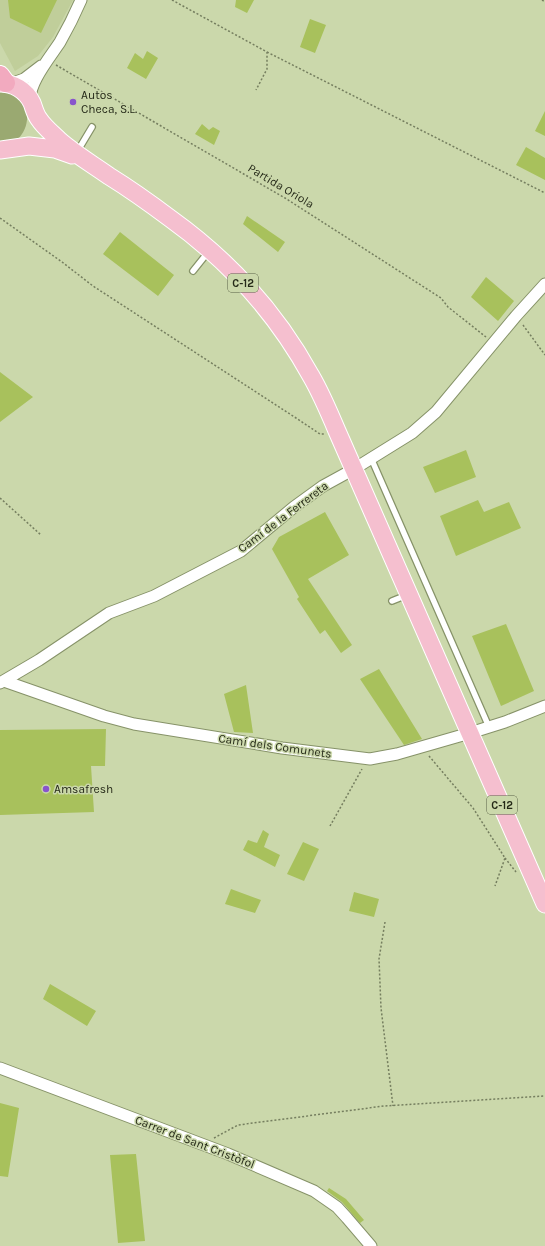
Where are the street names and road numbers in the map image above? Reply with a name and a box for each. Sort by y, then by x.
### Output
street label: Partida Oriola [245,161,317,211]
road number: C-12 [228,274,258,292]
street label: Camí de la Ferrereta [235,479,331,555]
street label: Camí dels Comunets [218,731,332,761]
road number: C-12 [487,796,517,814]
street label: Carrer de Sant Cristòfol [133,1113,257,1171]

